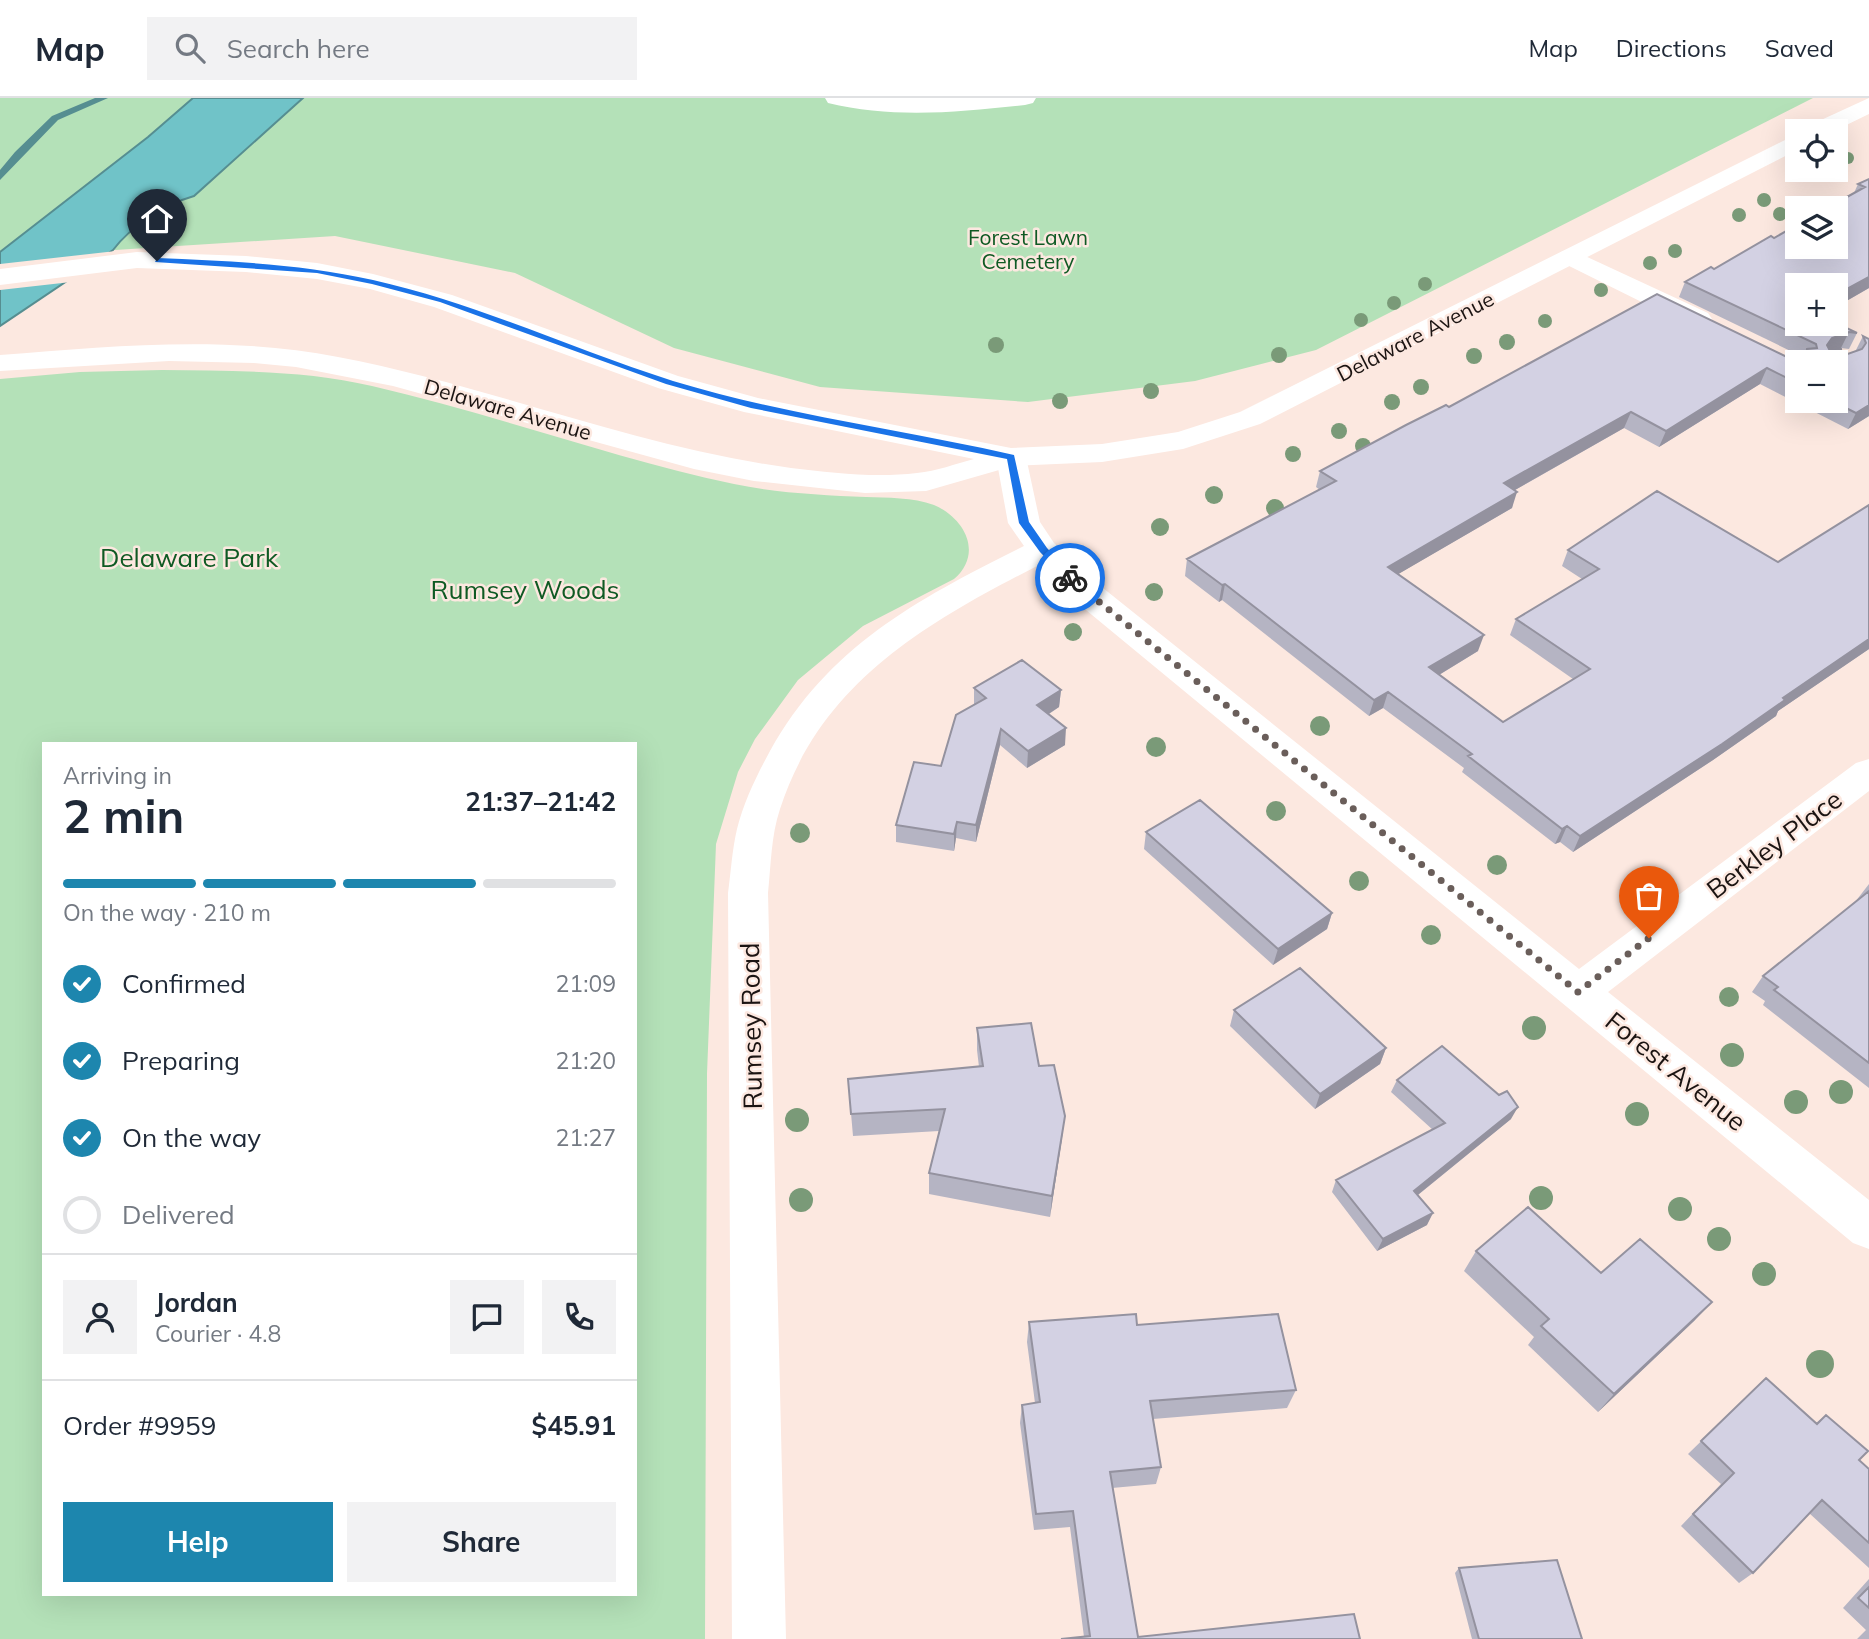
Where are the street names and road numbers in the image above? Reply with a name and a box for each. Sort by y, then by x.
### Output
street label: Delaware Avenue [1332,285,1498,387]
street label: Delaware Avenue [421,373,595,445]
street label: Berkley Place [1700,782,1848,906]
street label: Rumsey Road [733,942,769,1110]
street label: Forest Avenue [1599,1004,1753,1138]

